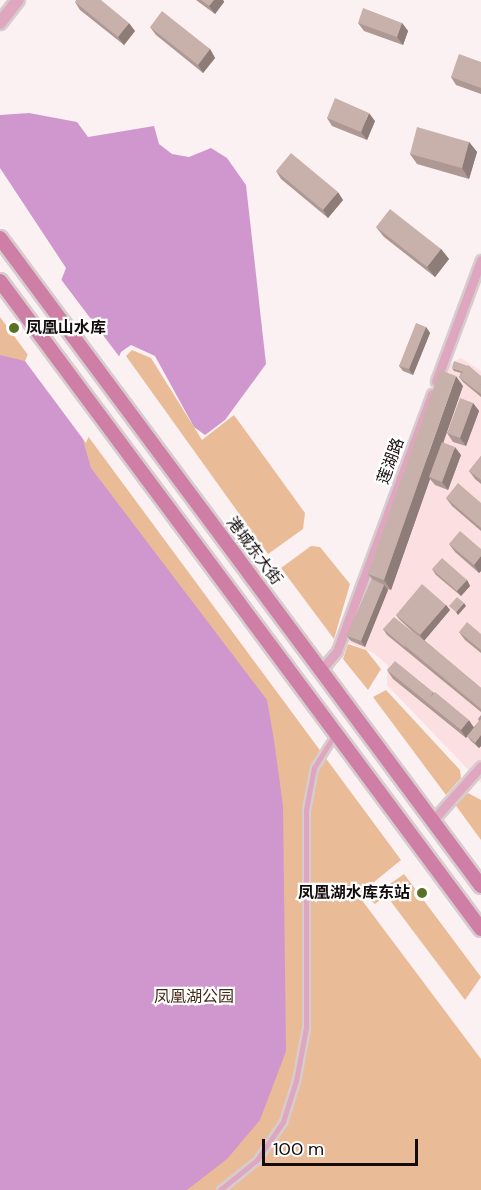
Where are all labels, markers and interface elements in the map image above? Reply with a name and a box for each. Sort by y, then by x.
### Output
place label: 凤凰山水库 [26,318,106,338]
marker: 凤凰山水库 [7,321,21,335]
street label: 莲湖路 [374,435,408,487]
street label: 港城东大街 [222,513,286,589]
place label: 凤凰湖水库东站 [298,883,410,903]
marker: 凤凰湖水库东站 [415,886,429,900]
park label: 凤凰湖公园 [154,987,234,1007]
scale bar [265,1127,421,1165]
text: 100 m [273,1137,324,1161]

